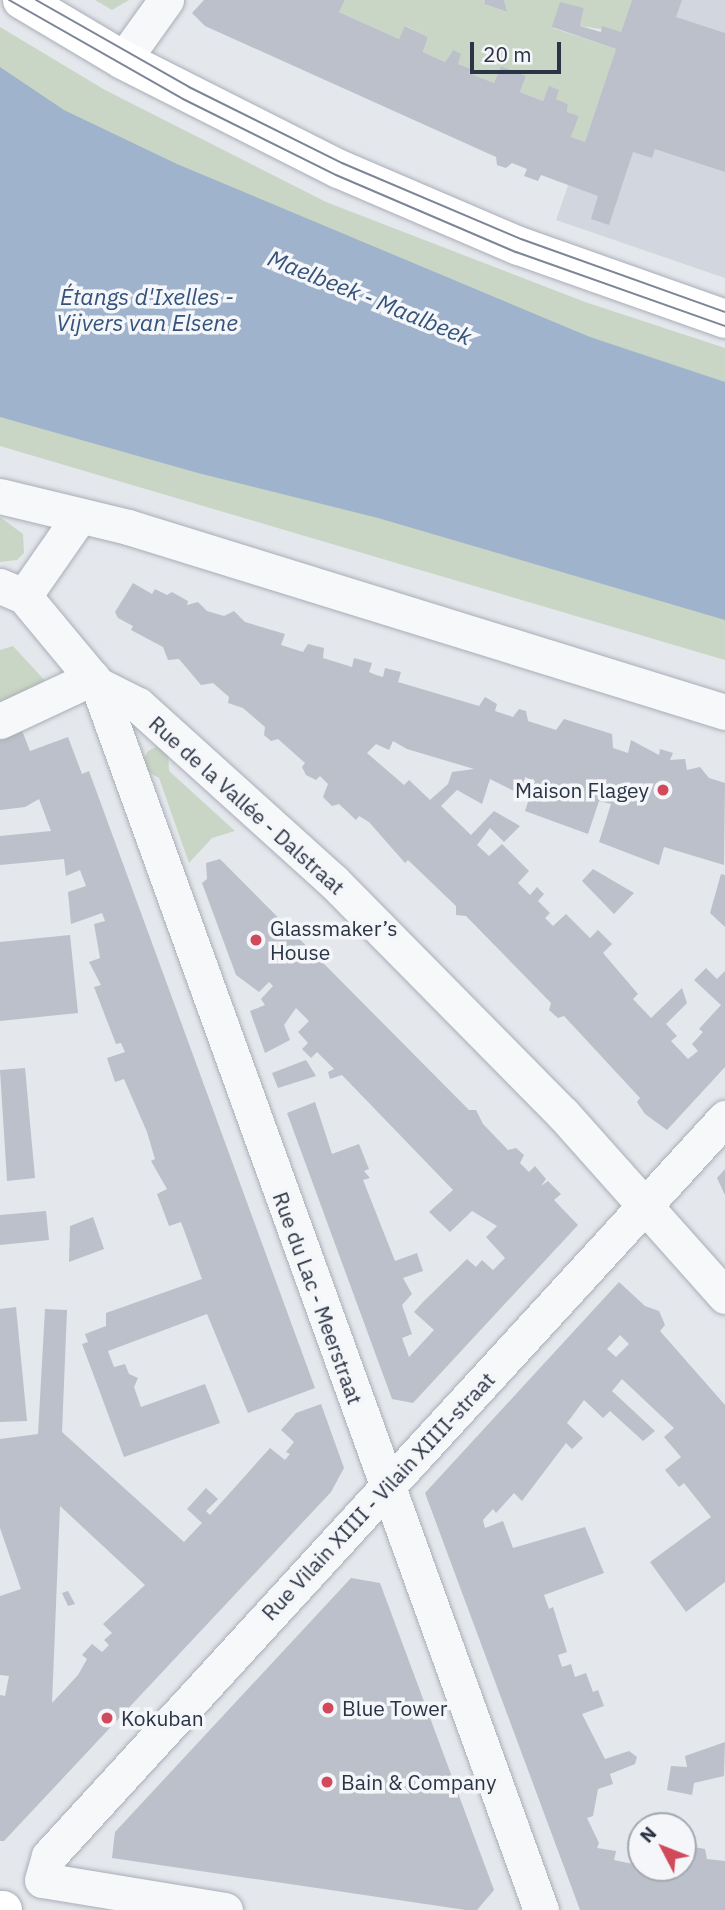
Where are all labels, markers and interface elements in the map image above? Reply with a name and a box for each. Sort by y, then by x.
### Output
scale bar [473,28,564,72]
text: 20 m [483,40,532,68]
water label: Maelbeek - Maalbeek [264,244,476,350]
water label: Étangs d'Ixelles - Vijvers van Elsene [56,282,238,336]
street label: Rue de la Vallée - Dalstraat [144,711,350,899]
place label: Maison Flagey [515,777,649,803]
marker: Maison Flagey [655,782,671,798]
place label: Glassmaker’s House [270,915,397,965]
marker: Glassmaker’s House [248,932,264,948]
street label: Rue du Lac - Meerstraat [268,1188,368,1408]
street label: Rue Vilain XIIII - Vilain XIIII-straat [256,1367,500,1625]
place label: Blue Tower [342,1695,447,1721]
marker: Blue Tower [320,1700,336,1716]
place label: Kokuban [121,1705,204,1731]
marker: Kokuban [99,1710,115,1726]
place label: Bain & Company [341,1769,496,1795]
marker: Bain & Company [319,1774,335,1790]
north arrow [627,1812,697,1882]
text: N [634,1821,661,1847]

